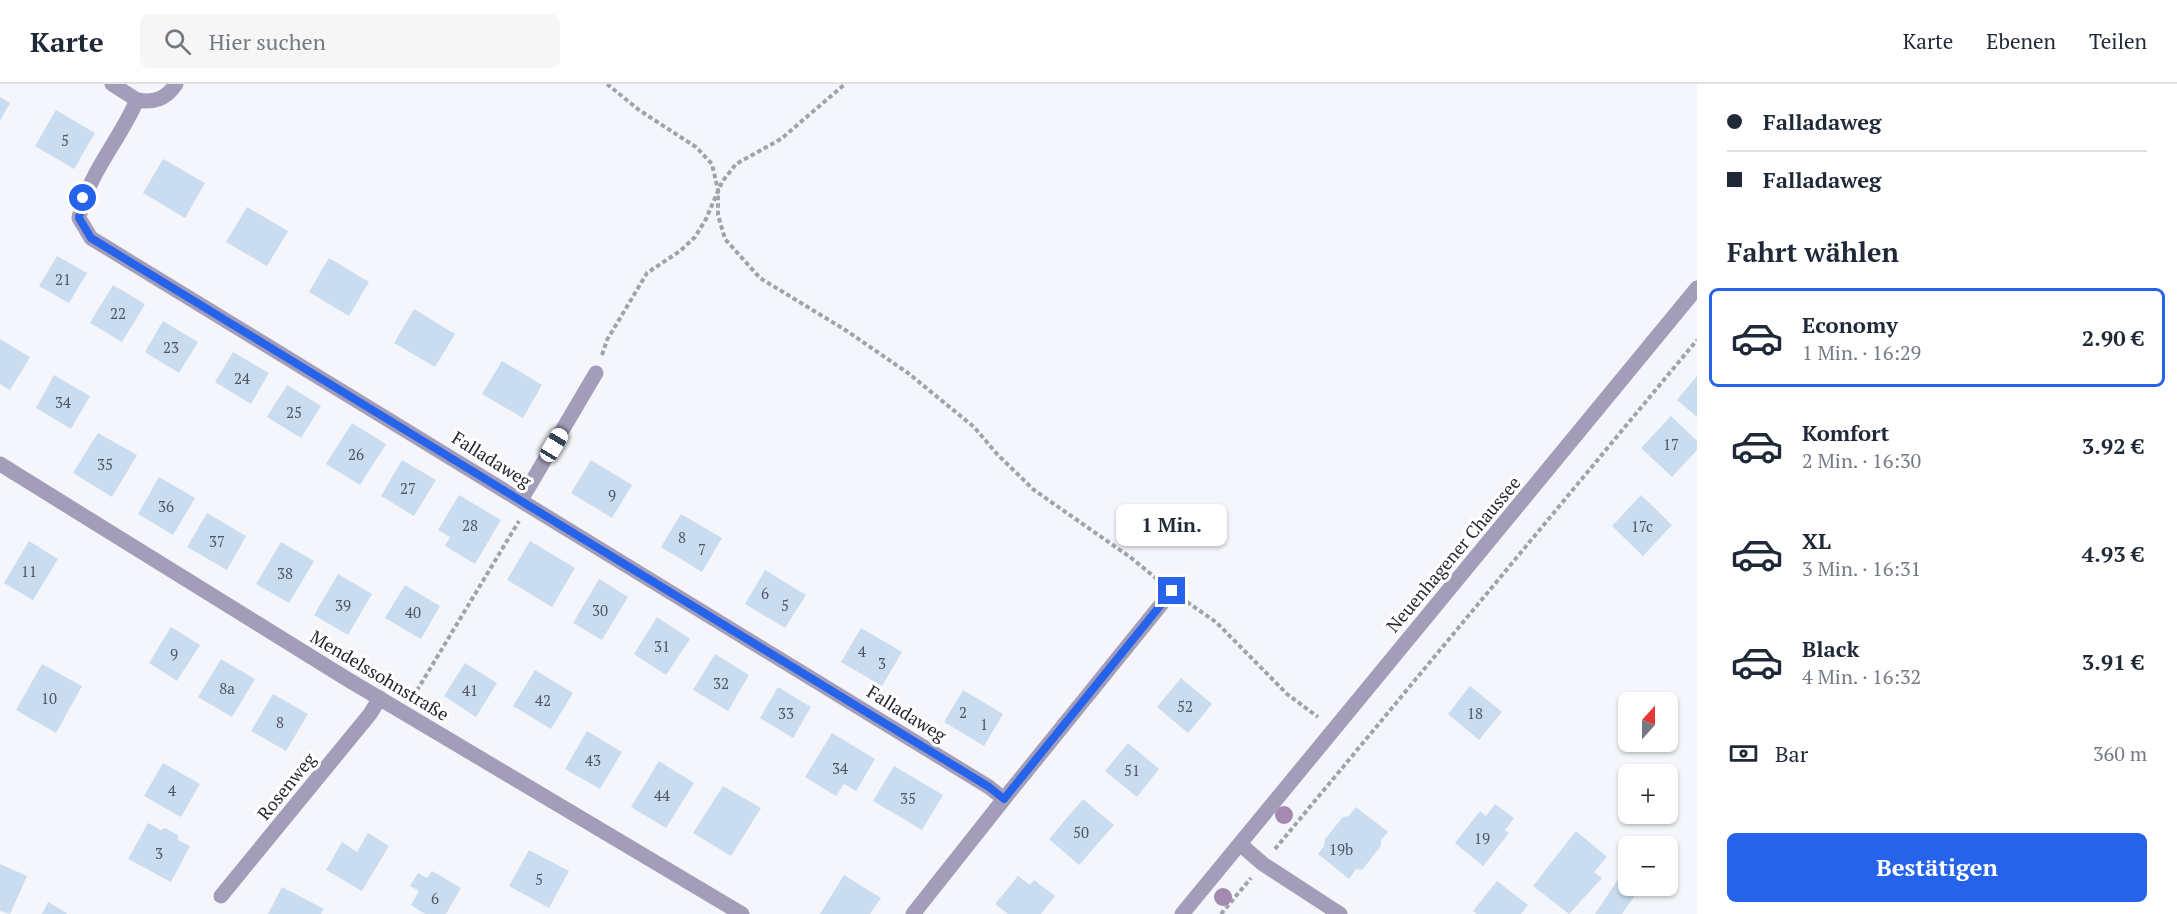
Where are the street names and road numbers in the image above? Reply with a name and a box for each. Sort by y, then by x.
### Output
street label: Falladaweg [448,425,537,493]
street label: Neuenhagener Chaussee [1381,471,1525,637]
street label: Mendelssohnstraße [306,624,454,726]
street label: Falladaweg [863,679,952,747]
street label: Rosenweg [251,747,321,825]

